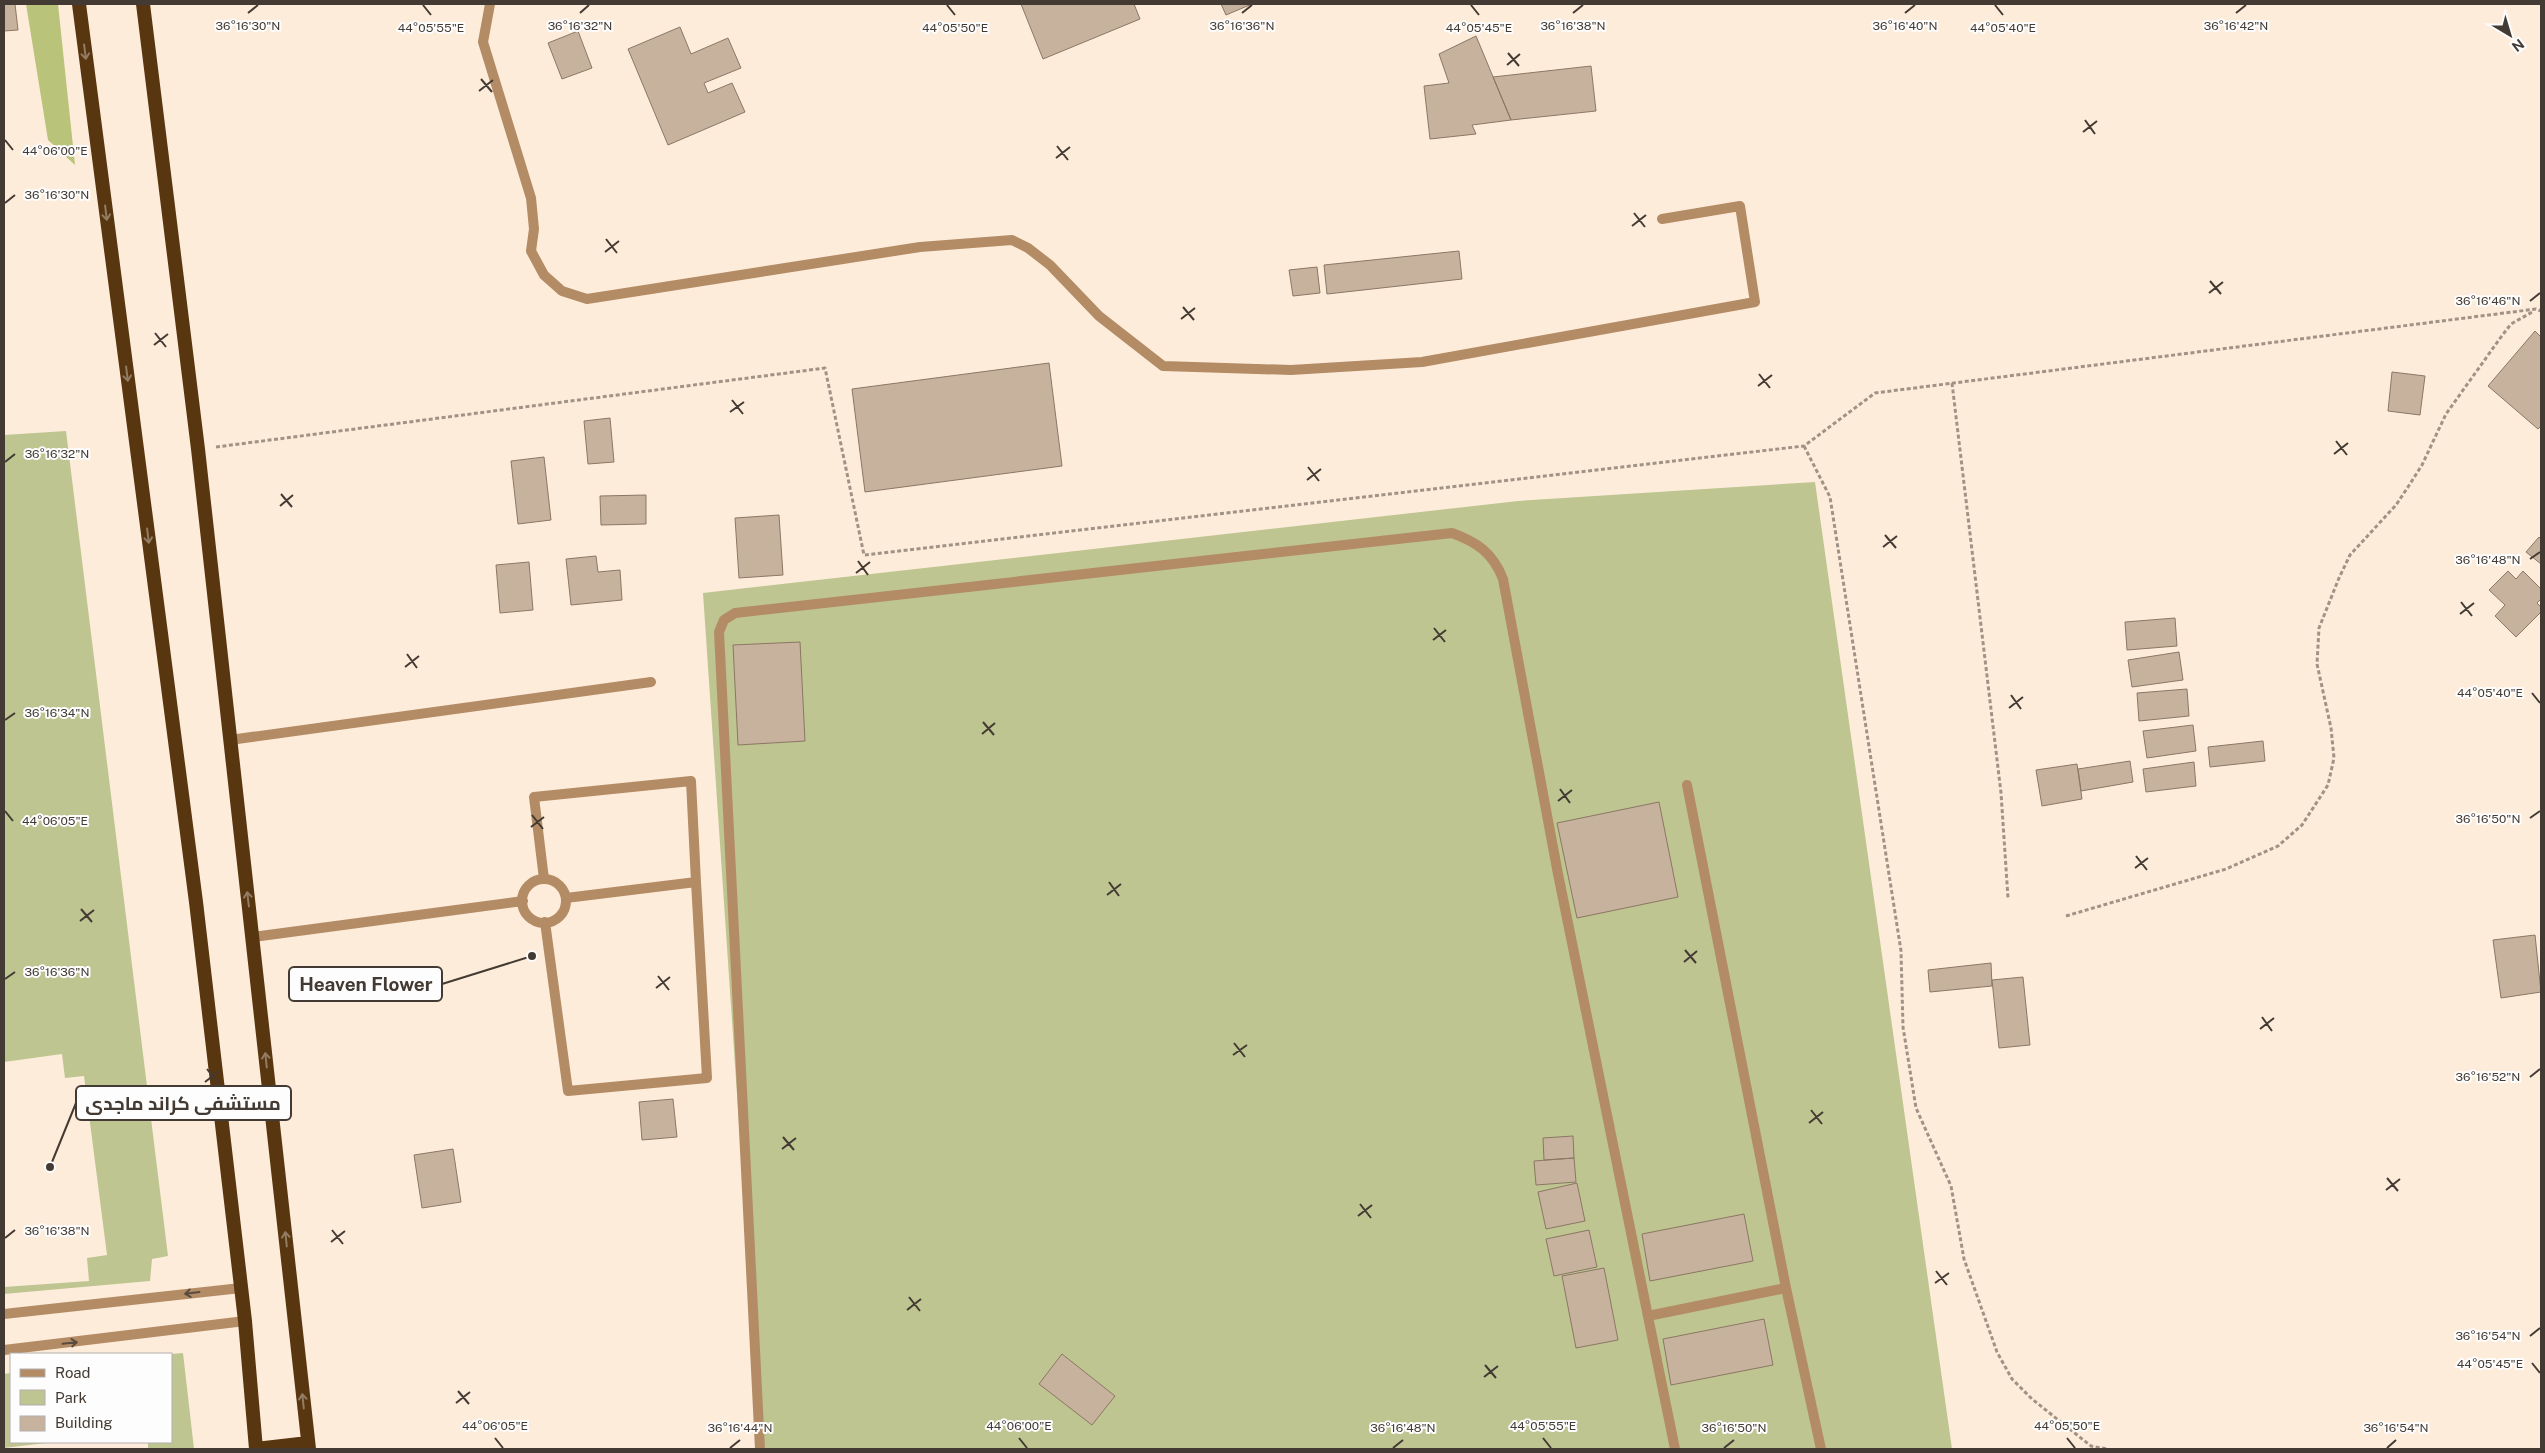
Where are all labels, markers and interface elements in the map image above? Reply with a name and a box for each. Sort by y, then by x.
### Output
north arrow [2485,10,2535,60]
text: 36°16'30"N [216,19,280,33]
text: 36°16'32"N [548,19,612,33]
text: 36°16'36"N [1210,19,1274,33]
text: 36°16'38"N [1540,19,1606,33]
text: 36°16'40"N [1873,19,1937,33]
text: 36°16'42"N [2204,19,2268,33]
text: 44°05'55"E [398,21,464,35]
text: 44°05'50"E [922,21,988,35]
text: 44°05'45"E [1446,21,1512,35]
text: 44°05'40"E [1970,21,2036,35]
text: N [2509,36,2527,55]
one-way arrow [80,44,90,60]
text: 44°06'00"E [22,144,88,158]
text: 36°16'30"N [25,188,89,202]
one-way arrow [101,205,111,221]
text: 36°16'46"N [2455,294,2521,308]
one-way arrow [122,366,132,382]
text: 36°16'32"N [25,447,89,461]
one-way arrow [143,527,153,543]
text: 36°16'48"N [2455,553,2521,567]
text: 44°05'40"E [2457,686,2523,700]
text: 36°16'34"N [24,706,90,720]
text: 36°16'50"N [2455,812,2521,826]
text: 44°06'05"E [22,814,88,828]
one-way arrow [243,891,253,907]
text: 36°16'36"N [25,965,89,979]
callout: Heaven Flower [289,967,442,1001]
text: Heaven Flower [299,973,433,995]
one-way arrow [261,1053,271,1069]
text: 36°16'52"N [2456,1070,2520,1084]
callout: مستشفی کراند ماجدی [76,1086,291,1120]
text: مستشفی کراند ماجدی [85,1092,281,1115]
text: 36°16'38"N [24,1224,90,1238]
one-way arrow [281,1232,291,1248]
one-way arrow [185,1289,201,1299]
text: 36°16'54"N [2455,1329,2521,1343]
one-way arrow [61,1338,77,1348]
legend [10,1353,172,1443]
text: 44°05'45"E [2457,1357,2523,1371]
text: Road [55,1364,91,1381]
text: Park [55,1389,87,1406]
one-way arrow [298,1393,308,1409]
text: Building [55,1414,113,1431]
text: 44°06'05"E [462,1419,528,1433]
text: 44°06'00"E [986,1419,1052,1433]
text: 44°05'55"E [1510,1419,1576,1433]
text: 44°05'50"E [2034,1419,2100,1433]
text: 36°16'44"N [707,1421,773,1435]
text: 36°16'48"N [1370,1421,1436,1435]
text: 36°16'50"N [1701,1421,1767,1435]
text: 36°16'54"N [2363,1421,2429,1435]

